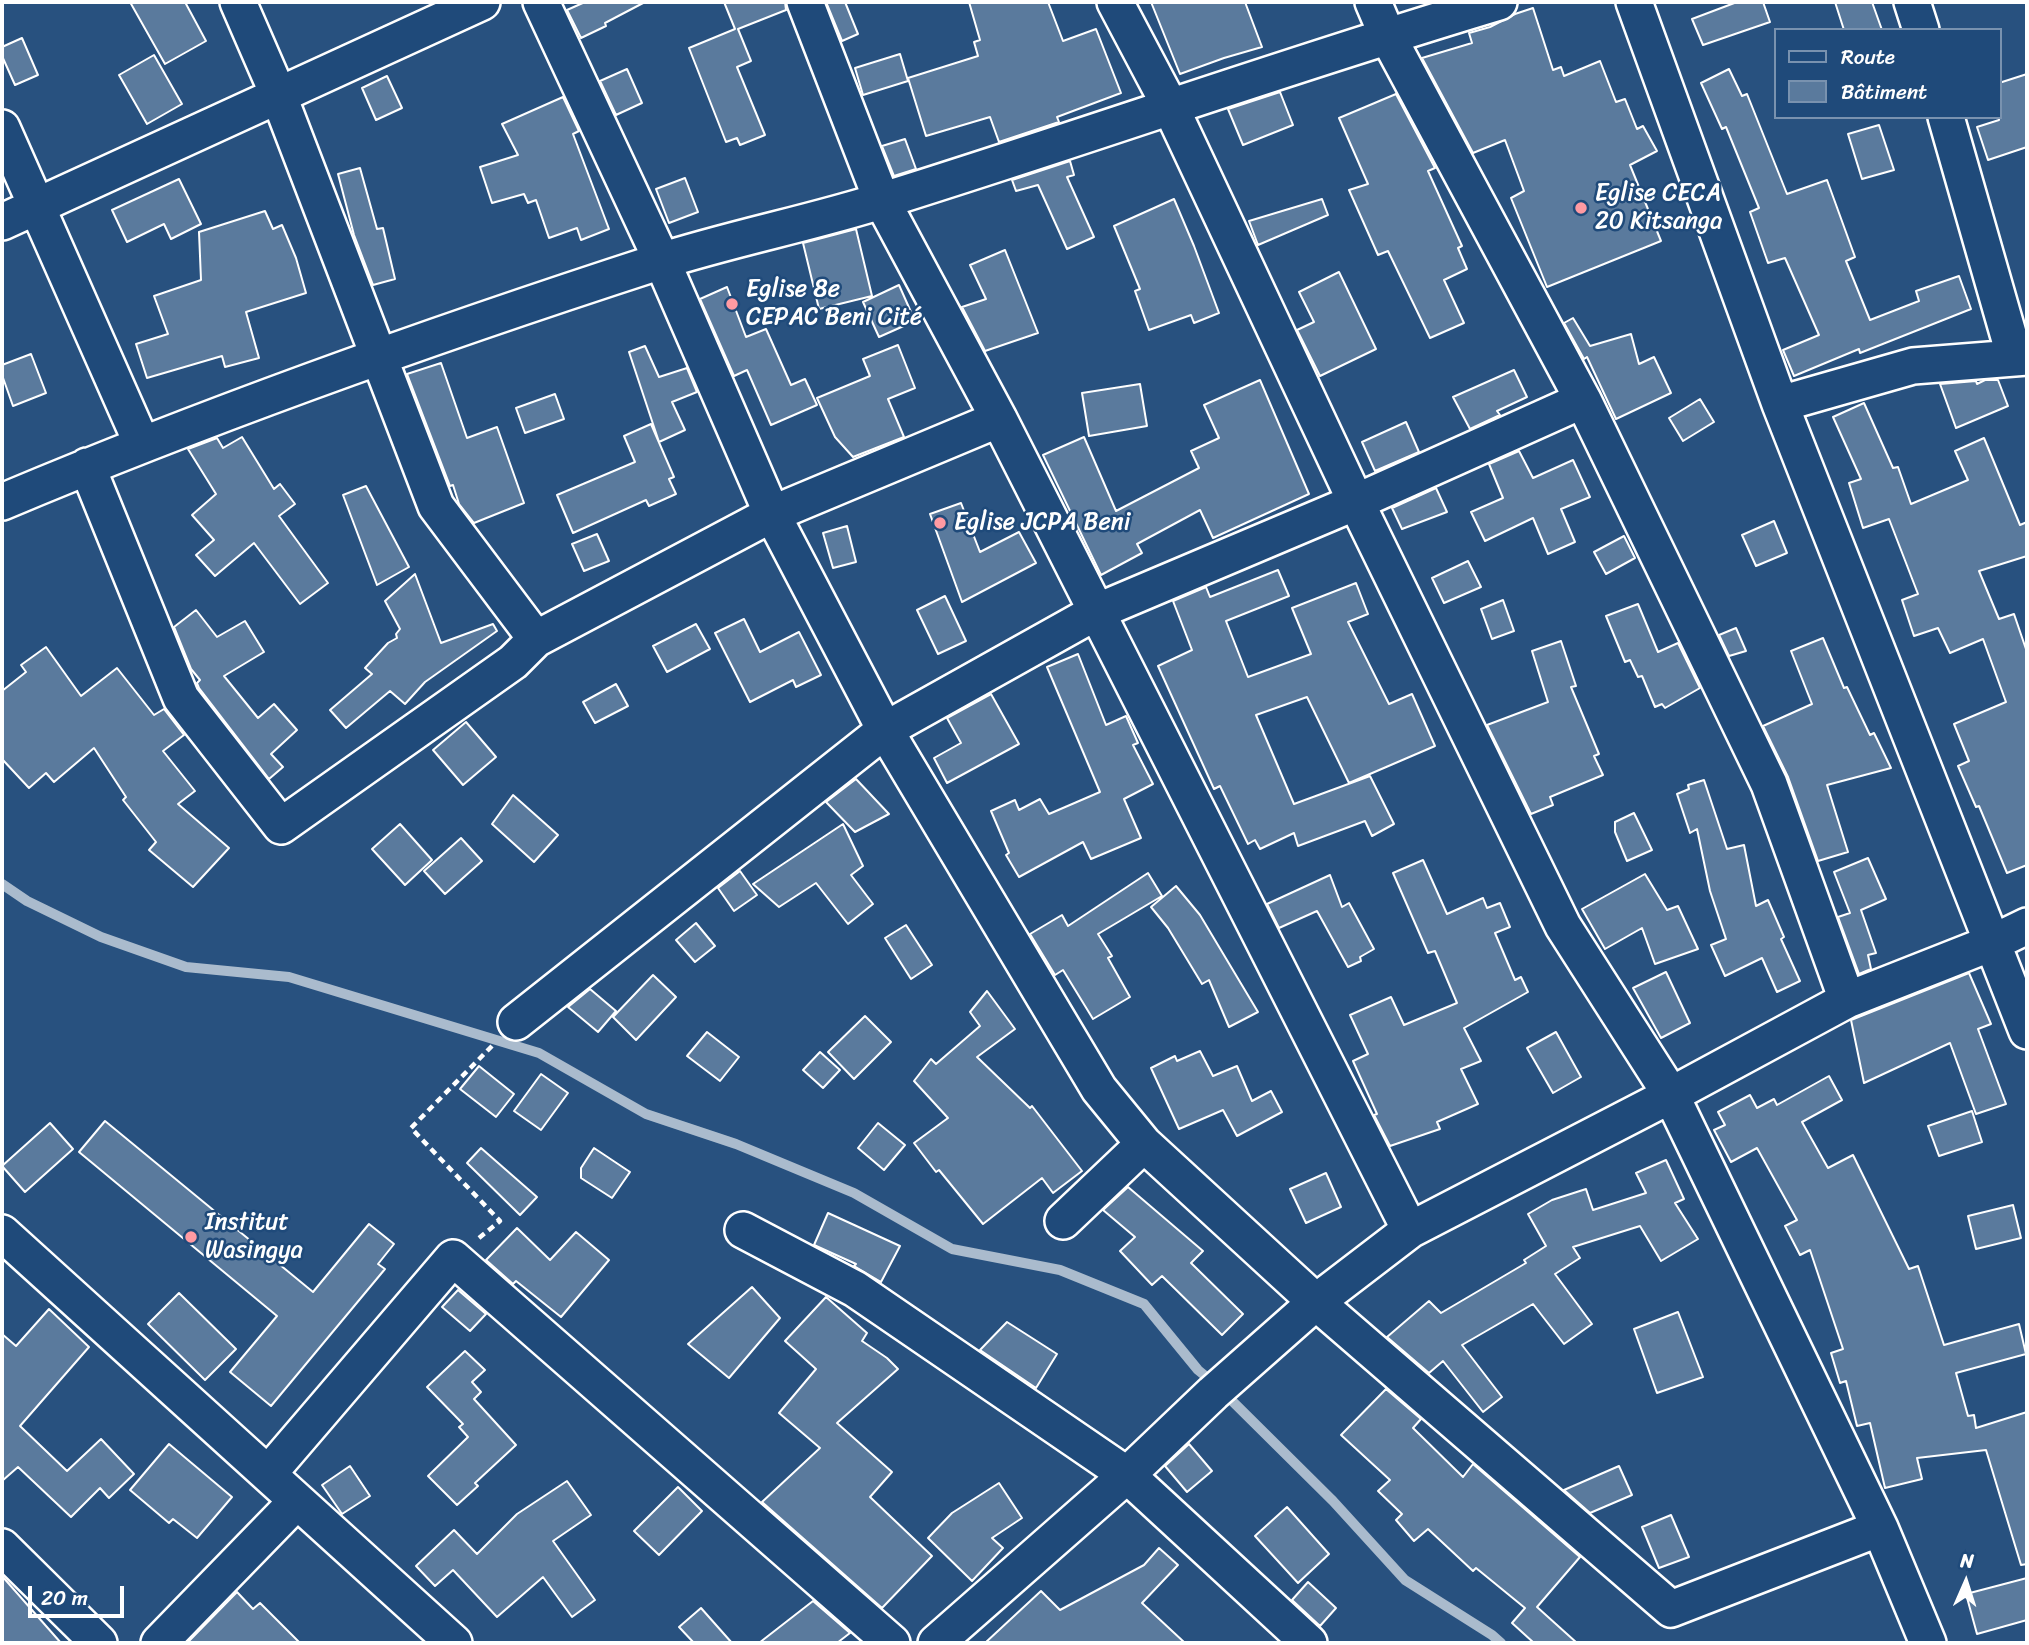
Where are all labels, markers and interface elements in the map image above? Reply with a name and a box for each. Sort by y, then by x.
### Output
legend [1773,28,2001,119]
text: Route [1841,38,1895,76]
text: Bâtiment [1841,73,1927,111]
place label: Eglise CECA 20 Kitsanga [1595,180,1722,236]
marker: Eglise CECA 20 Kitsanga [1573,200,1589,216]
place label: Eglise 8e CEPAC Beni Cité [746,276,922,332]
marker: Eglise 8e CEPAC Beni Cité [724,296,740,312]
place label: Eglise JCPA Beni [954,509,1130,537]
marker: Eglise JCPA Beni [932,515,948,531]
place label: Institut Wasingya [205,1209,303,1265]
marker: Institut Wasingya [183,1229,199,1245]
text: N [1960,1544,1975,1577]
north arrow [1931,1547,2001,1617]
scale bar [32,1572,128,1616]
text: 20 m [41,1579,88,1617]

